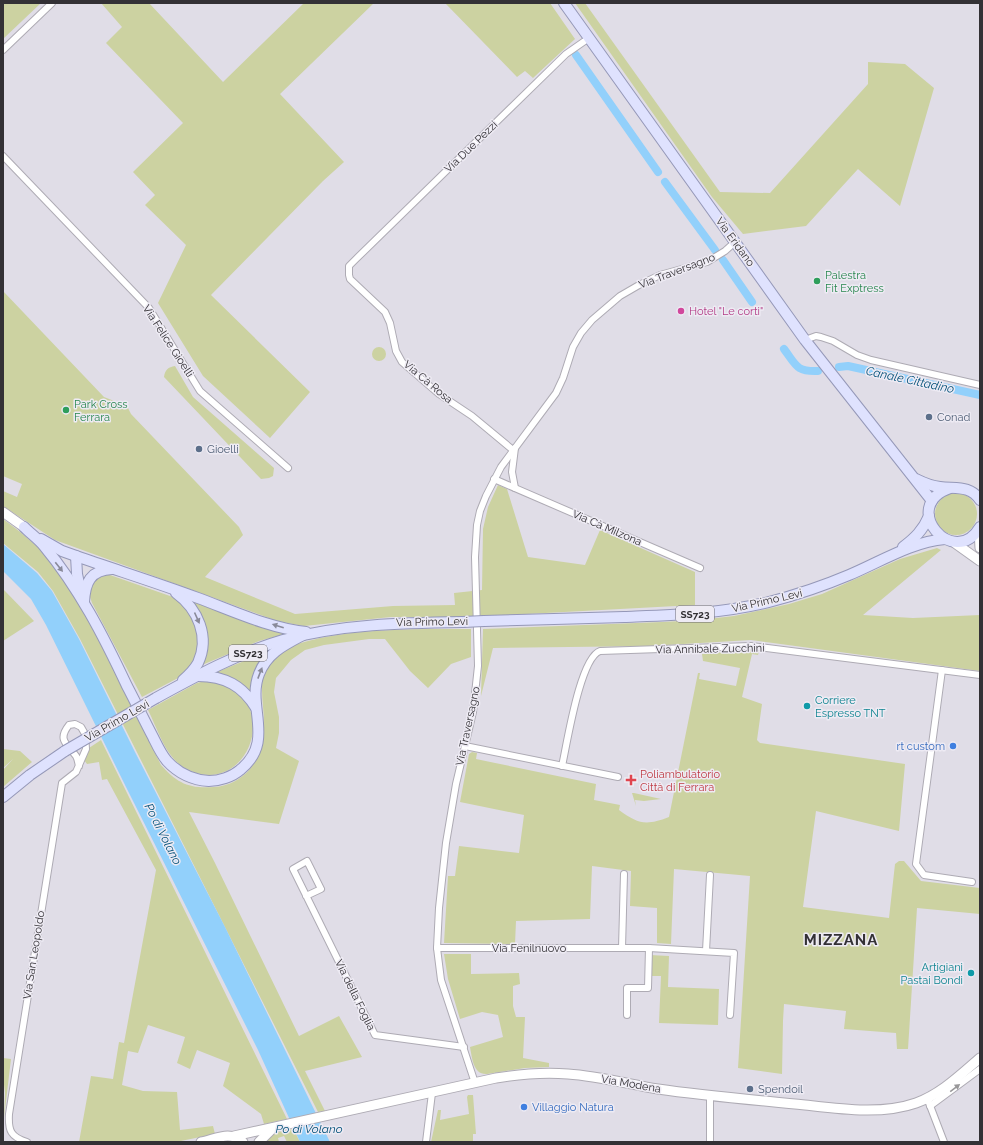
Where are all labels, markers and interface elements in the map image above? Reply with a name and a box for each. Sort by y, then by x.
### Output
street label: Via Due Pezzi [442,118,500,176]
street label: Via Eridano [713,215,757,269]
street label: Via Traversagno [637,250,717,292]
place label: Palestra Fit Exptress [825,269,884,295]
marker: Palestra Fit Exptress [812,276,822,286]
street label: Via Felice Gioelli [140,302,196,380]
place label: Hotel "Le corti" [689,305,763,318]
marker: Hotel "Le corti" [676,306,686,316]
street label: Via Cà Rosa [401,358,455,406]
water label: Canale Cittadino [865,364,956,396]
place label: Park Cross Ferrara [74,398,128,424]
marker: Park Cross Ferrara [61,405,71,415]
place label: Conad [937,411,970,424]
marker: Conad [924,412,934,422]
place label: Gioelli [207,443,239,456]
marker: Gioelli [194,444,204,454]
street label: Via Cà Milzona [570,508,644,548]
one-way arrow [55,561,64,572]
street label: Via Primo Levi [730,587,804,615]
road number: SS723 [676,606,714,622]
one-way arrow [195,612,201,624]
street label: Via Primo Levi [396,615,468,629]
one-way arrow [271,623,283,629]
street label: Via Annibale Zucchini [655,642,765,656]
road number: SS723 [229,645,267,661]
one-way arrow [258,666,264,678]
street label: Via Traversagno [453,685,483,767]
place label: Corriere Espresso TNT [815,694,886,720]
street label: Via Primo Levi [83,697,151,745]
marker: Corriere Espresso TNT [802,701,812,711]
place label: rt custom [897,740,945,753]
marker: rt custom [948,741,958,751]
place label: Poliambulatorio Città di Ferrara [640,768,720,794]
marker: Poliambulatorio Città di Ferrara [625,774,637,786]
water label: Po di Volano [142,801,185,867]
street label: Via San Leopoldo [21,909,47,1000]
district label: MIZZANA [804,931,878,949]
street label: Via Fenilnuovo [492,942,567,955]
street label: Via della Foglia [332,957,378,1033]
place label: Artigiani Pastai Bondi [901,961,963,987]
marker: Artigiani Pastai Bondi [966,968,976,978]
street label: Via Modena [600,1072,662,1096]
place label: Spendoil [758,1083,803,1096]
one-way arrow [950,1083,961,1092]
marker: Spendoil [745,1084,755,1094]
place label: Villaggio Natura [532,1101,614,1114]
marker: Villaggio Natura [519,1102,529,1112]
water label: Po di Volano [275,1122,343,1136]

